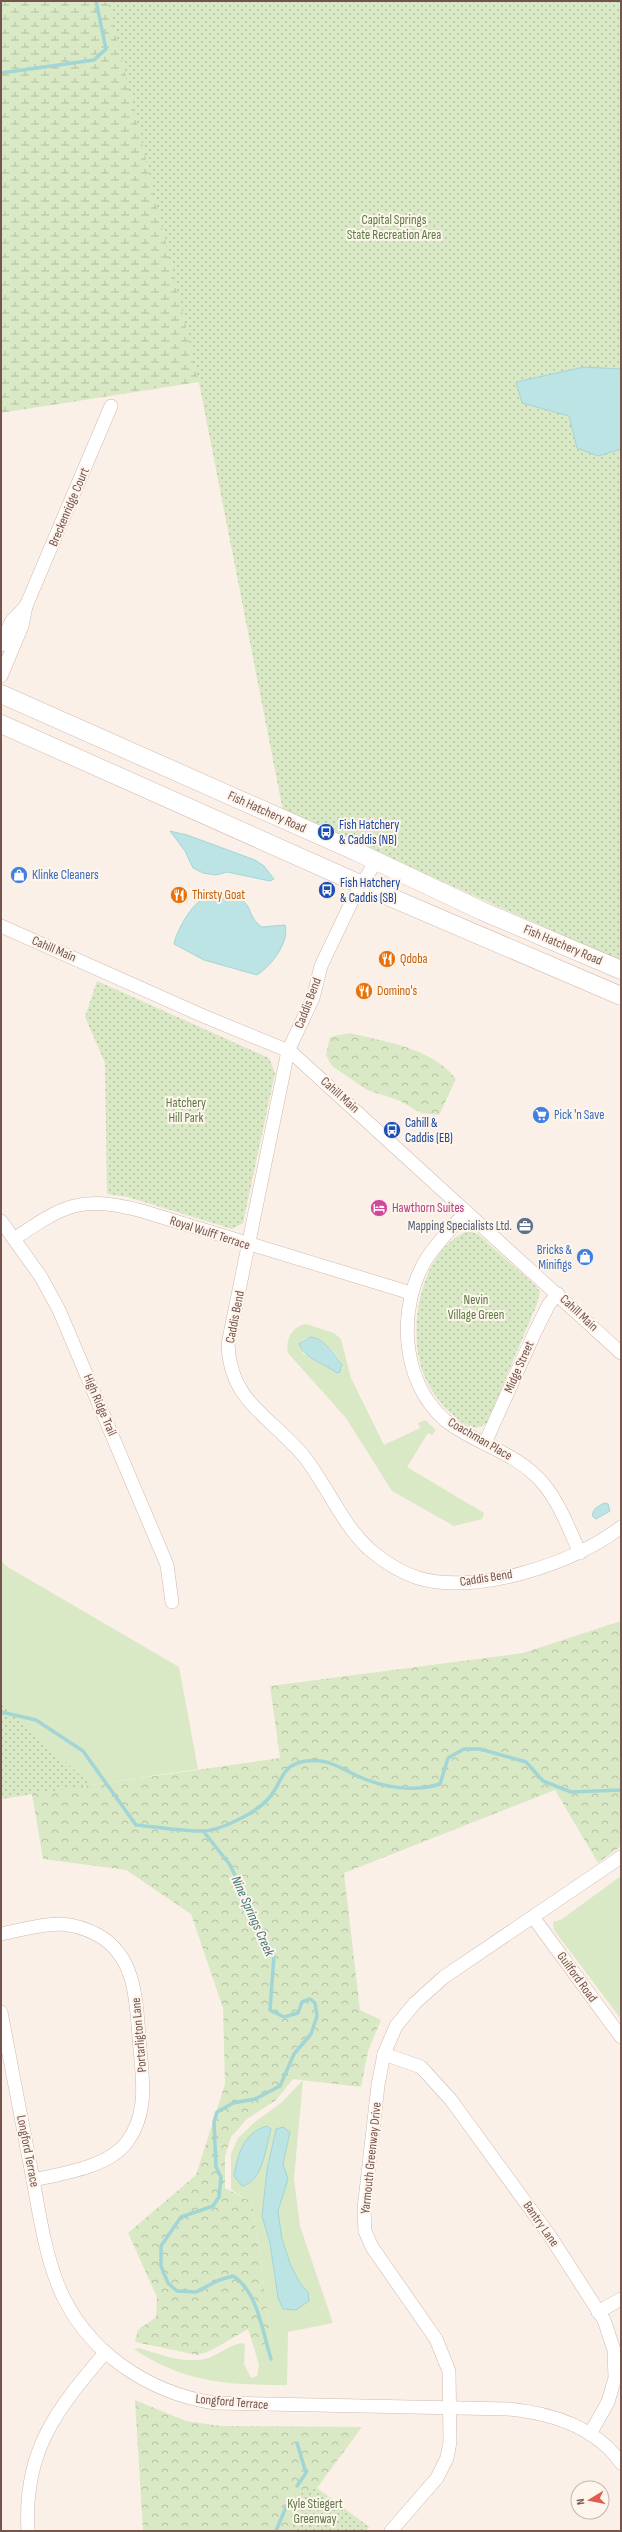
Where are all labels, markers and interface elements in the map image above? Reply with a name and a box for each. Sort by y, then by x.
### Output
park label: Capital Springs State Recreation Area [347,212,441,243]
street label: Breckenridge Court [45,465,93,549]
street label: Fish Hatchery Road [225,788,309,836]
place label: Fish Hatchery & Caddis (NB) [339,817,399,848]
bus stop icon: Fish Hatchery & Caddis (NB) [316,822,336,842]
shop icon: Klinke Cleaners [9,865,29,885]
place label: Klinke Cleaners [32,867,99,883]
place label: Fish Hatchery & Caddis (SB) [340,875,400,906]
bus stop icon: Fish Hatchery & Caddis (SB) [317,880,337,900]
restaurant icon: Thirsty Goat [169,885,189,905]
place label: Thirsty Goat [192,887,245,903]
street label: Fish Hatchery Road [521,921,605,969]
street label: Cahill Main [29,933,79,965]
restaurant icon: Qdoba [377,949,397,969]
place label: Qdoba [400,951,428,967]
street label: Caddis Bend [291,975,325,1031]
restaurant icon: Domino's [354,981,374,1001]
place label: Domino's [377,983,418,999]
street label: Cahill Main [317,1073,363,1117]
park label: Hatchery Hill Park [166,1095,206,1126]
supermarket icon: Pick 'n Save [531,1105,551,1125]
place label: Pick 'n Save [554,1107,604,1123]
place label: Cahill & Caddis (EB) [405,1115,453,1146]
bus stop icon: Cahill & Caddis (EB) [382,1120,402,1140]
hotel icon: Hawthorn Suites [369,1198,389,1218]
place label: Hawthorn Suites [392,1200,465,1216]
street label: Royal Wulff Terrace [168,1212,252,1254]
office icon: Mapping Specialists Ltd. [515,1216,535,1236]
place label: Mapping Specialists Ltd. [408,1218,512,1234]
place label: Bricks & Minifigs [537,1242,572,1273]
shop icon: Bricks & Minifigs [575,1247,595,1267]
street label: Caddis Bend [222,1289,248,1345]
street label: Cahill Main [556,1291,602,1335]
park label: Nevin Village Green [448,1292,504,1323]
street label: Midge Street [500,1338,538,1396]
street label: High Ridge Trail [80,1372,120,1438]
street label: Coachman Place [445,1414,515,1464]
street label: Caddis Bend [459,1566,513,1590]
water label: Nine Springs Creek [228,1873,279,1960]
street label: Guilford Road [553,1949,601,2005]
street label: Portarligton Lane [128,1997,150,2073]
street label: Yarmouth Greenway Drive [357,2101,385,2215]
street label: Longford Terrace [13,2114,43,2188]
street label: Bantry Lane [520,2198,562,2250]
street label: Longford Terrace [195,2391,269,2413]
north arrow [570,2480,610,2520]
park label: Kyle Stiegert Greenway [287,2496,343,2527]
text: N [574,2498,588,2506]

